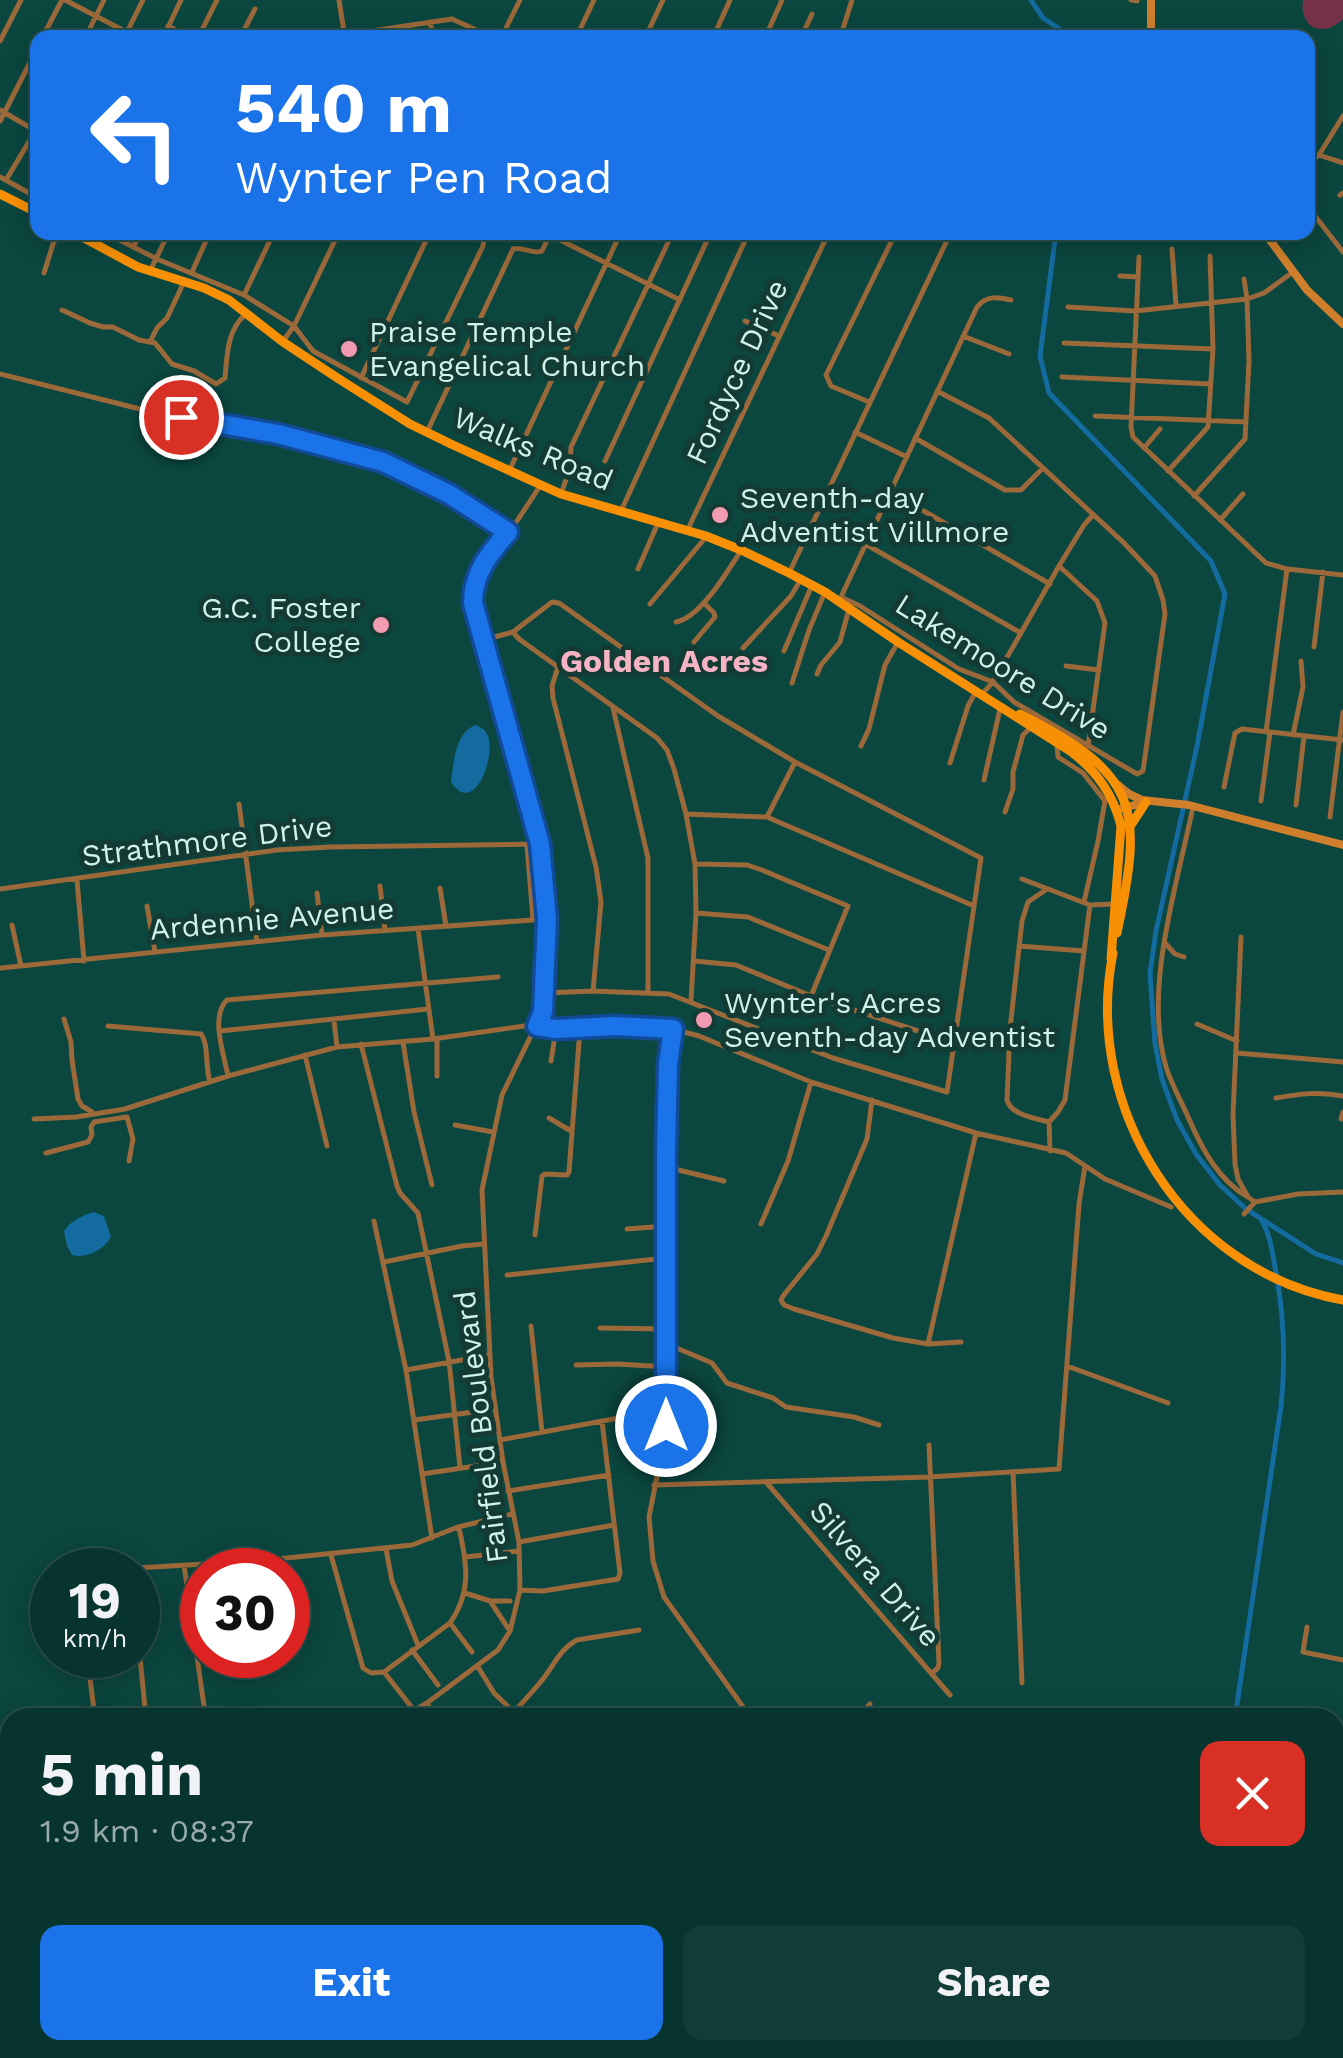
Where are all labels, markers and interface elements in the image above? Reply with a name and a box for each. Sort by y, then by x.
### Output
text: 540 m [235,67,452,149]
icon: left [70,70,200,200]
text: Wynter Pen Road [235,151,613,204]
street label: Fordyce Drive [678,274,795,470]
place label: Praise Temple Evangelical Church [369,314,645,383]
marker: Praise Temple Evangelical Church [338,338,360,360]
pin [139,375,224,460]
icon: arrive [154,390,209,445]
street label: Walks Road [448,399,618,498]
place label: Seventh-day Adventist Villmore [740,480,1009,549]
marker: Seventh-day Adventist Villmore [709,504,731,526]
street label: Lakemoore Drive [889,586,1117,747]
place label: G.C. Foster College [201,590,361,659]
marker: G.C. Foster College [370,614,392,636]
district label: Golden Acres [560,642,768,680]
street label: Strathmore Drive [80,808,334,873]
street label: Ardennie Avenue [148,890,396,947]
place label: Wynter's Acres Seventh-day Adventist [724,985,1055,1054]
marker: Wynter's Acres Seventh-day Adventist [693,1009,715,1031]
street label: Fairfield Boulevard [446,1289,515,1565]
position arrow [614,1374,718,1478]
street label: Silvera Drive [803,1494,948,1654]
speed limit sign: 30 [180,1548,310,1678]
text: 19 [69,1571,121,1630]
text: km/h [63,1624,127,1653]
text: 5 min [40,1739,203,1810]
button: close [1200,1741,1305,1846]
text: 1.9 km · 08:37 [40,1812,254,1850]
button: Exit [40,1925,663,2040]
button: Share [683,1925,1305,2040]

